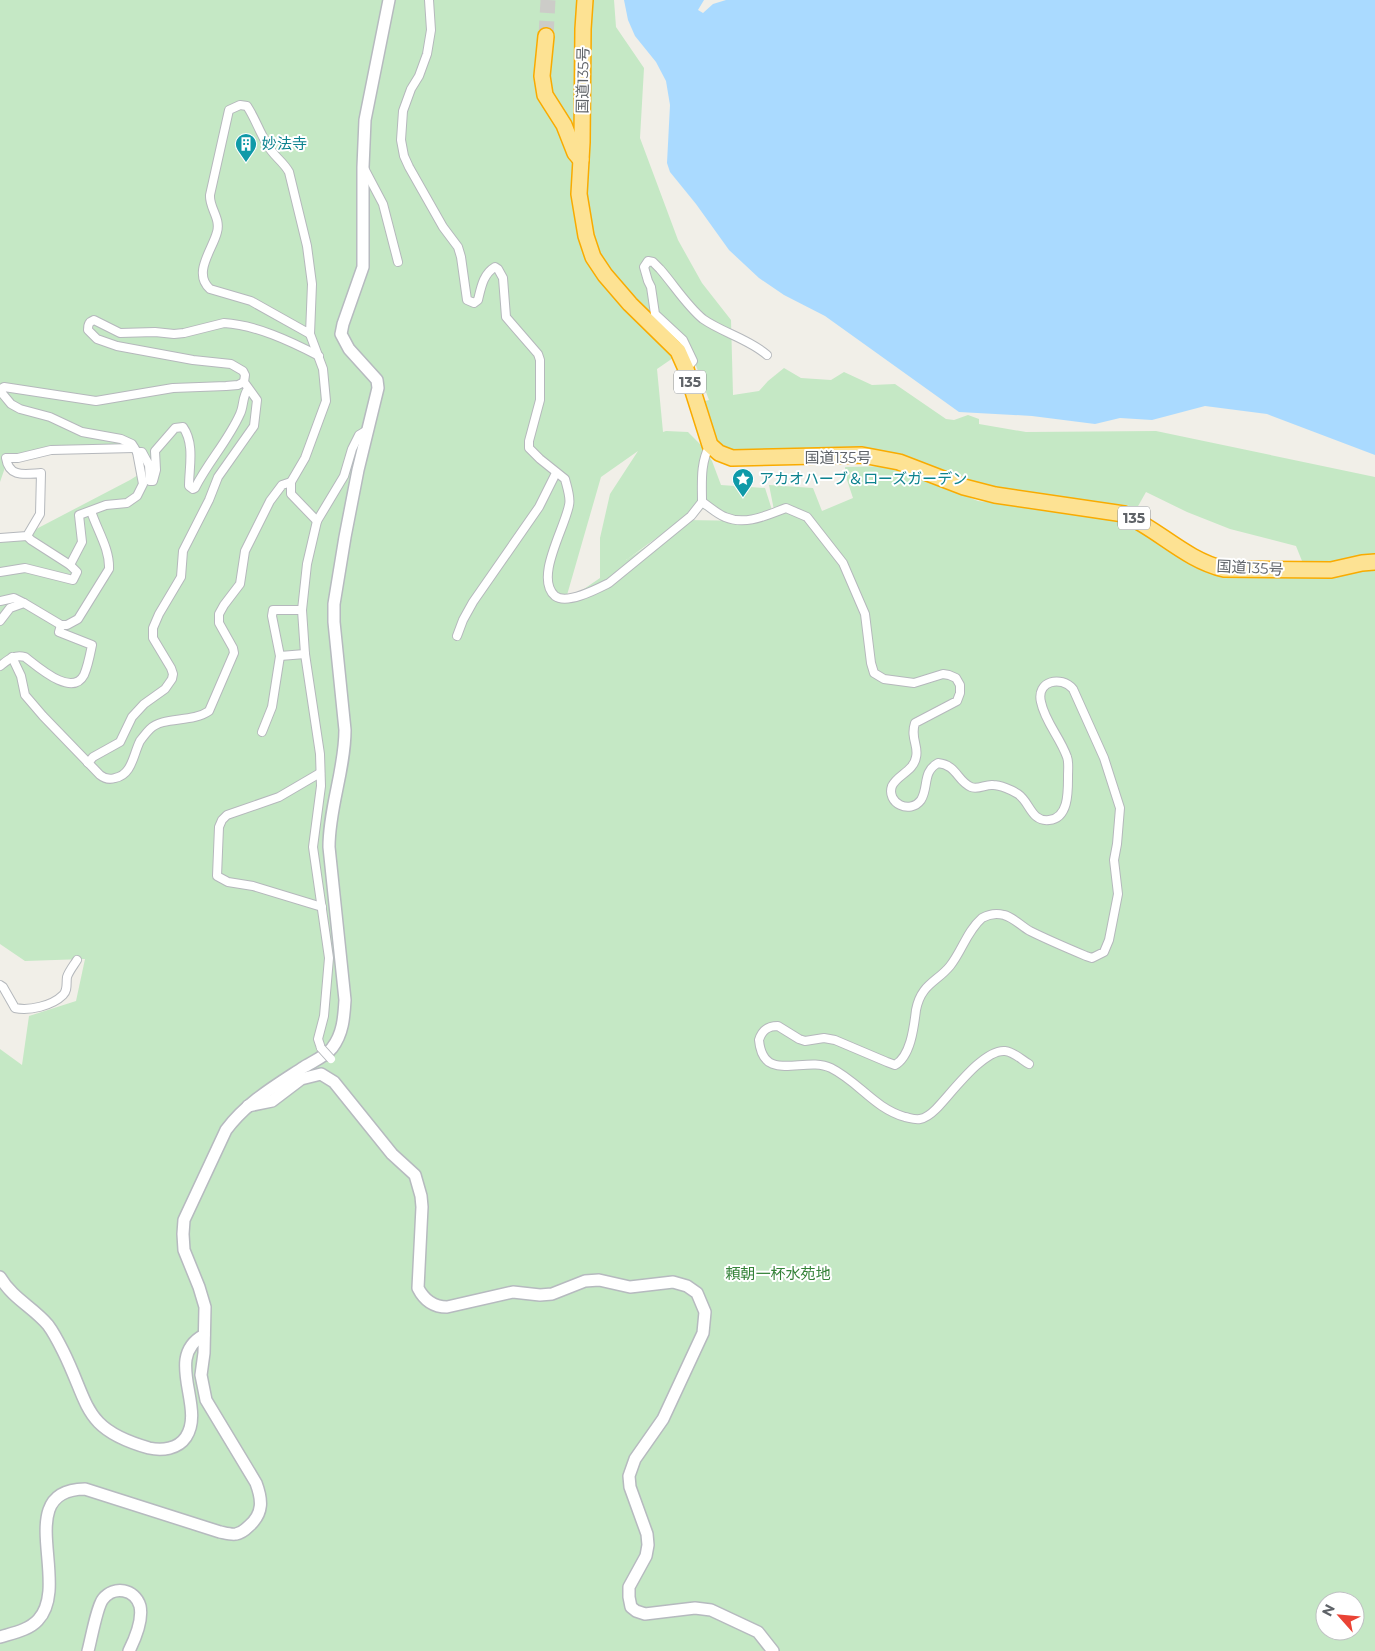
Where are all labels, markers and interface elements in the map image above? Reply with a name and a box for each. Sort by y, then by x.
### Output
street label: 国道135号 [572,46,593,114]
building icon: 妙法寺 [234,132,258,163]
place label: 妙法寺 [262,134,307,153]
road number: 135 [674,371,706,394]
street label: 国道135号 [804,448,872,467]
place icon: アカオハーブ＆ローズガーデン [731,467,755,498]
place label: アカオハーブ＆ローズガーデン [759,469,967,488]
road number: 135 [1118,506,1150,530]
street label: 国道135号 [1216,556,1284,579]
park label: 頼朝一杯水苑地 [725,1264,831,1283]
north arrow [1315,1591,1365,1641]
text: N [1318,1601,1339,1619]

